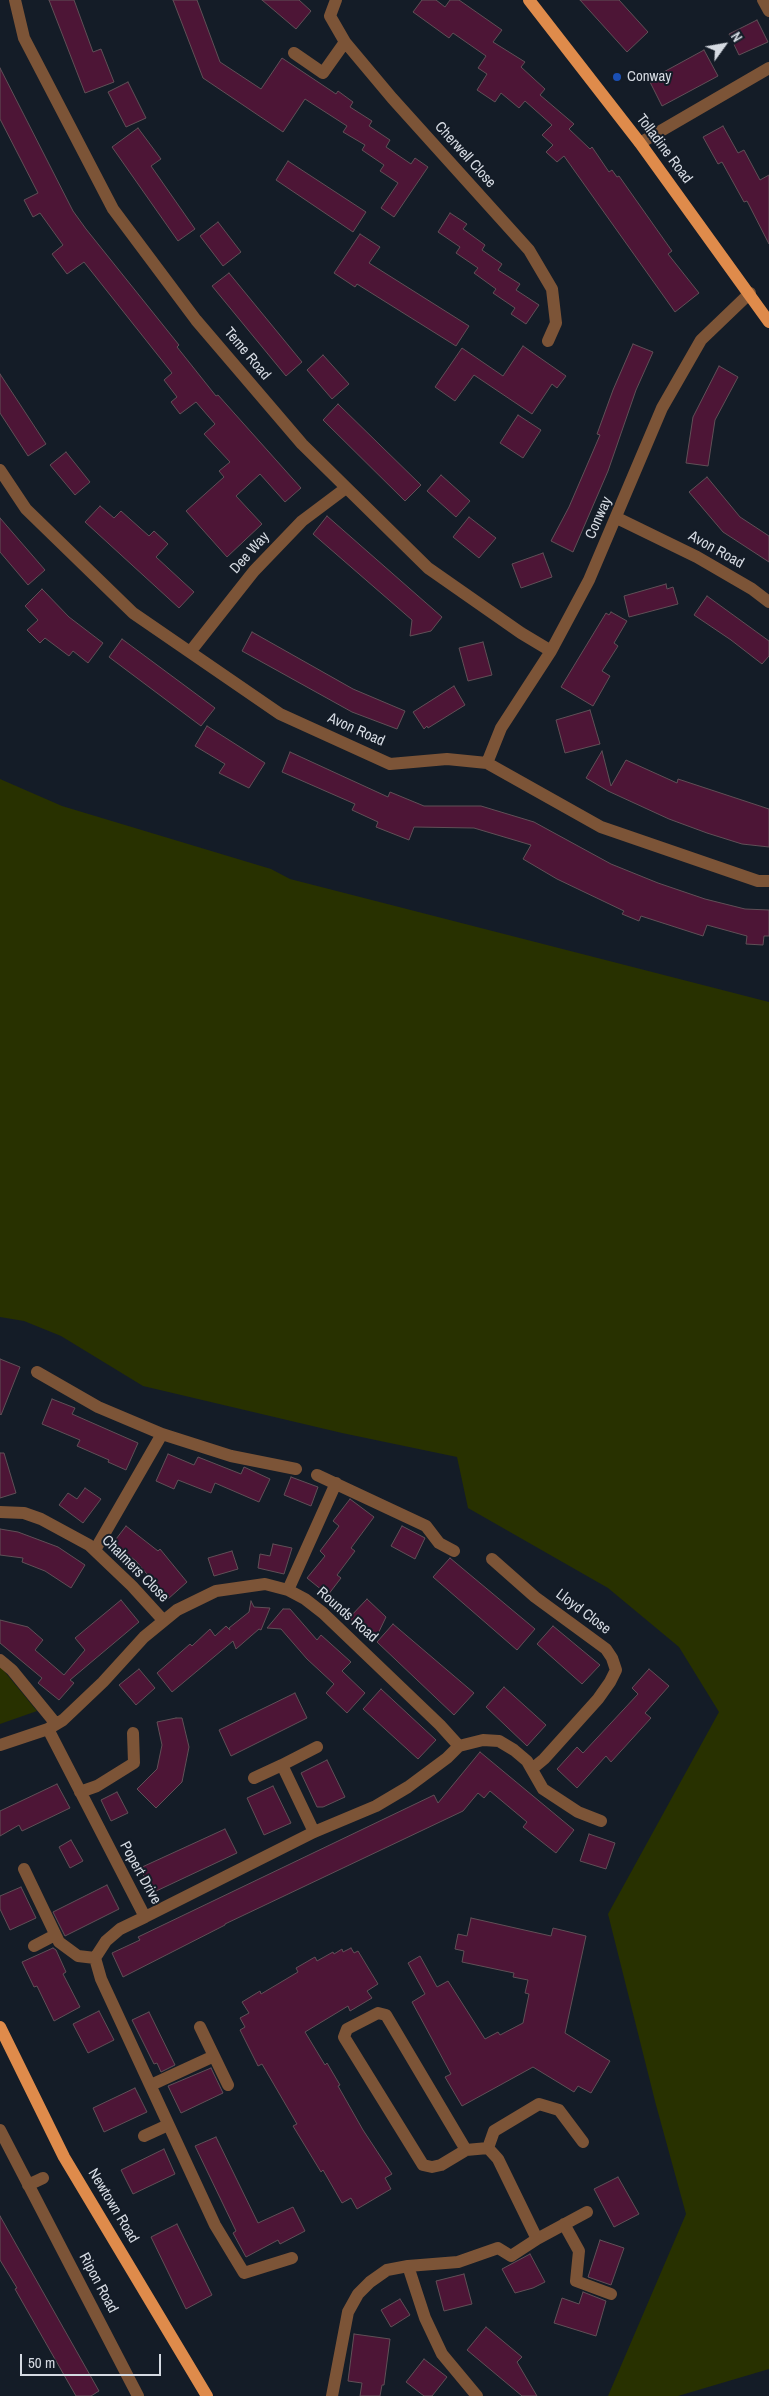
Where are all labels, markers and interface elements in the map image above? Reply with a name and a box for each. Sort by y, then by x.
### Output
north arrow [699,20,749,70]
text: N [727,29,747,45]
place label: Conway [627,68,671,86]
marker: Conway [611,71,623,83]
street label: Tolladine Road [632,111,696,187]
street label: Cherwell Close [431,118,499,192]
street label: Teme Road [220,324,274,384]
street label: Conway [582,494,616,542]
street label: Avon Road [685,527,747,573]
street label: Dee Way [227,528,273,578]
street label: Avon Road [325,709,387,751]
street label: Chalmers Close [98,1532,172,1606]
street label: Rounds Road [313,1584,381,1646]
street label: Lloyd Close [552,1585,614,1639]
street label: Popert Drive [115,1838,165,1908]
street label: Newtown Road [84,2166,142,2246]
street label: Ripon Road [75,2250,121,2316]
scale bar [22,2344,164,2376]
text: 50 m [28,2352,55,2373]

